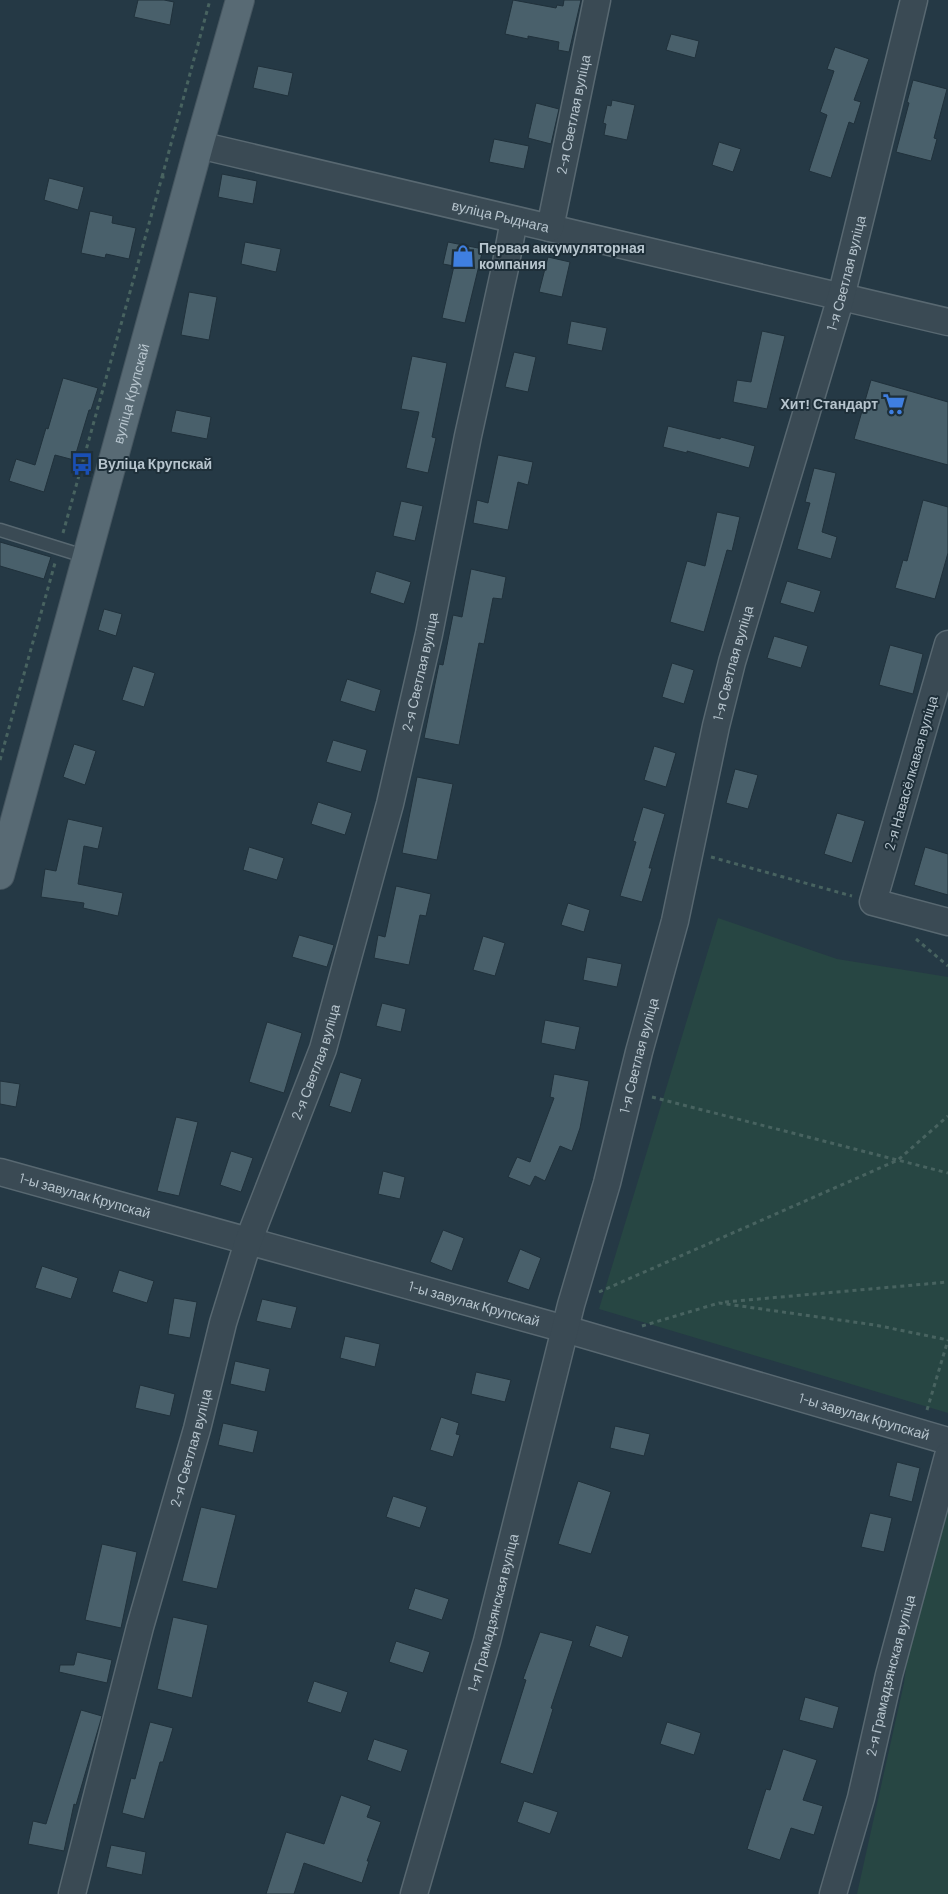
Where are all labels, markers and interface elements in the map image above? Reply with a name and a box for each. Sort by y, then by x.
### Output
street label: 2-я Светлая вуліца [552,53,594,176]
street label: вуліца Рыднага [450,196,551,236]
street label: 1-я Светлая вуліца [822,213,869,333]
place label: Первая аккумуляторная компания [479,239,645,272]
shop icon: Первая аккумуляторная компания [450,243,476,269]
street label: вуліца Крупскай [109,341,153,445]
supermarket icon: Хит! Стандарт [881,391,907,417]
place label: Хит! Стандарт [780,395,878,412]
bus stop icon: Вуліца Крупскай [69,451,95,477]
place label: Вуліца Крупскай [98,455,212,472]
street label: 1-я Светлая вуліца [709,603,757,722]
street label: 2-я Светлая вуліца [398,611,441,733]
street label: 2-я Навасёлкавая вуліца [880,693,941,852]
street label: 1-я Светлая вуліца [615,996,662,1115]
street label: 2-я Светлая вуліца [287,1002,343,1122]
street label: 1-ы завулак Крупскай [17,1169,153,1221]
street label: 1-ы завулак Крупскай [407,1277,542,1330]
street label: 2-я Светлая вуліца [166,1387,215,1508]
street label: 1-ы завулак Крупскай [797,1389,932,1443]
street label: 1-я Грамадзянская вуліца [464,1532,522,1694]
street label: 2-я Грамадзянская вуліца [862,1593,918,1758]

